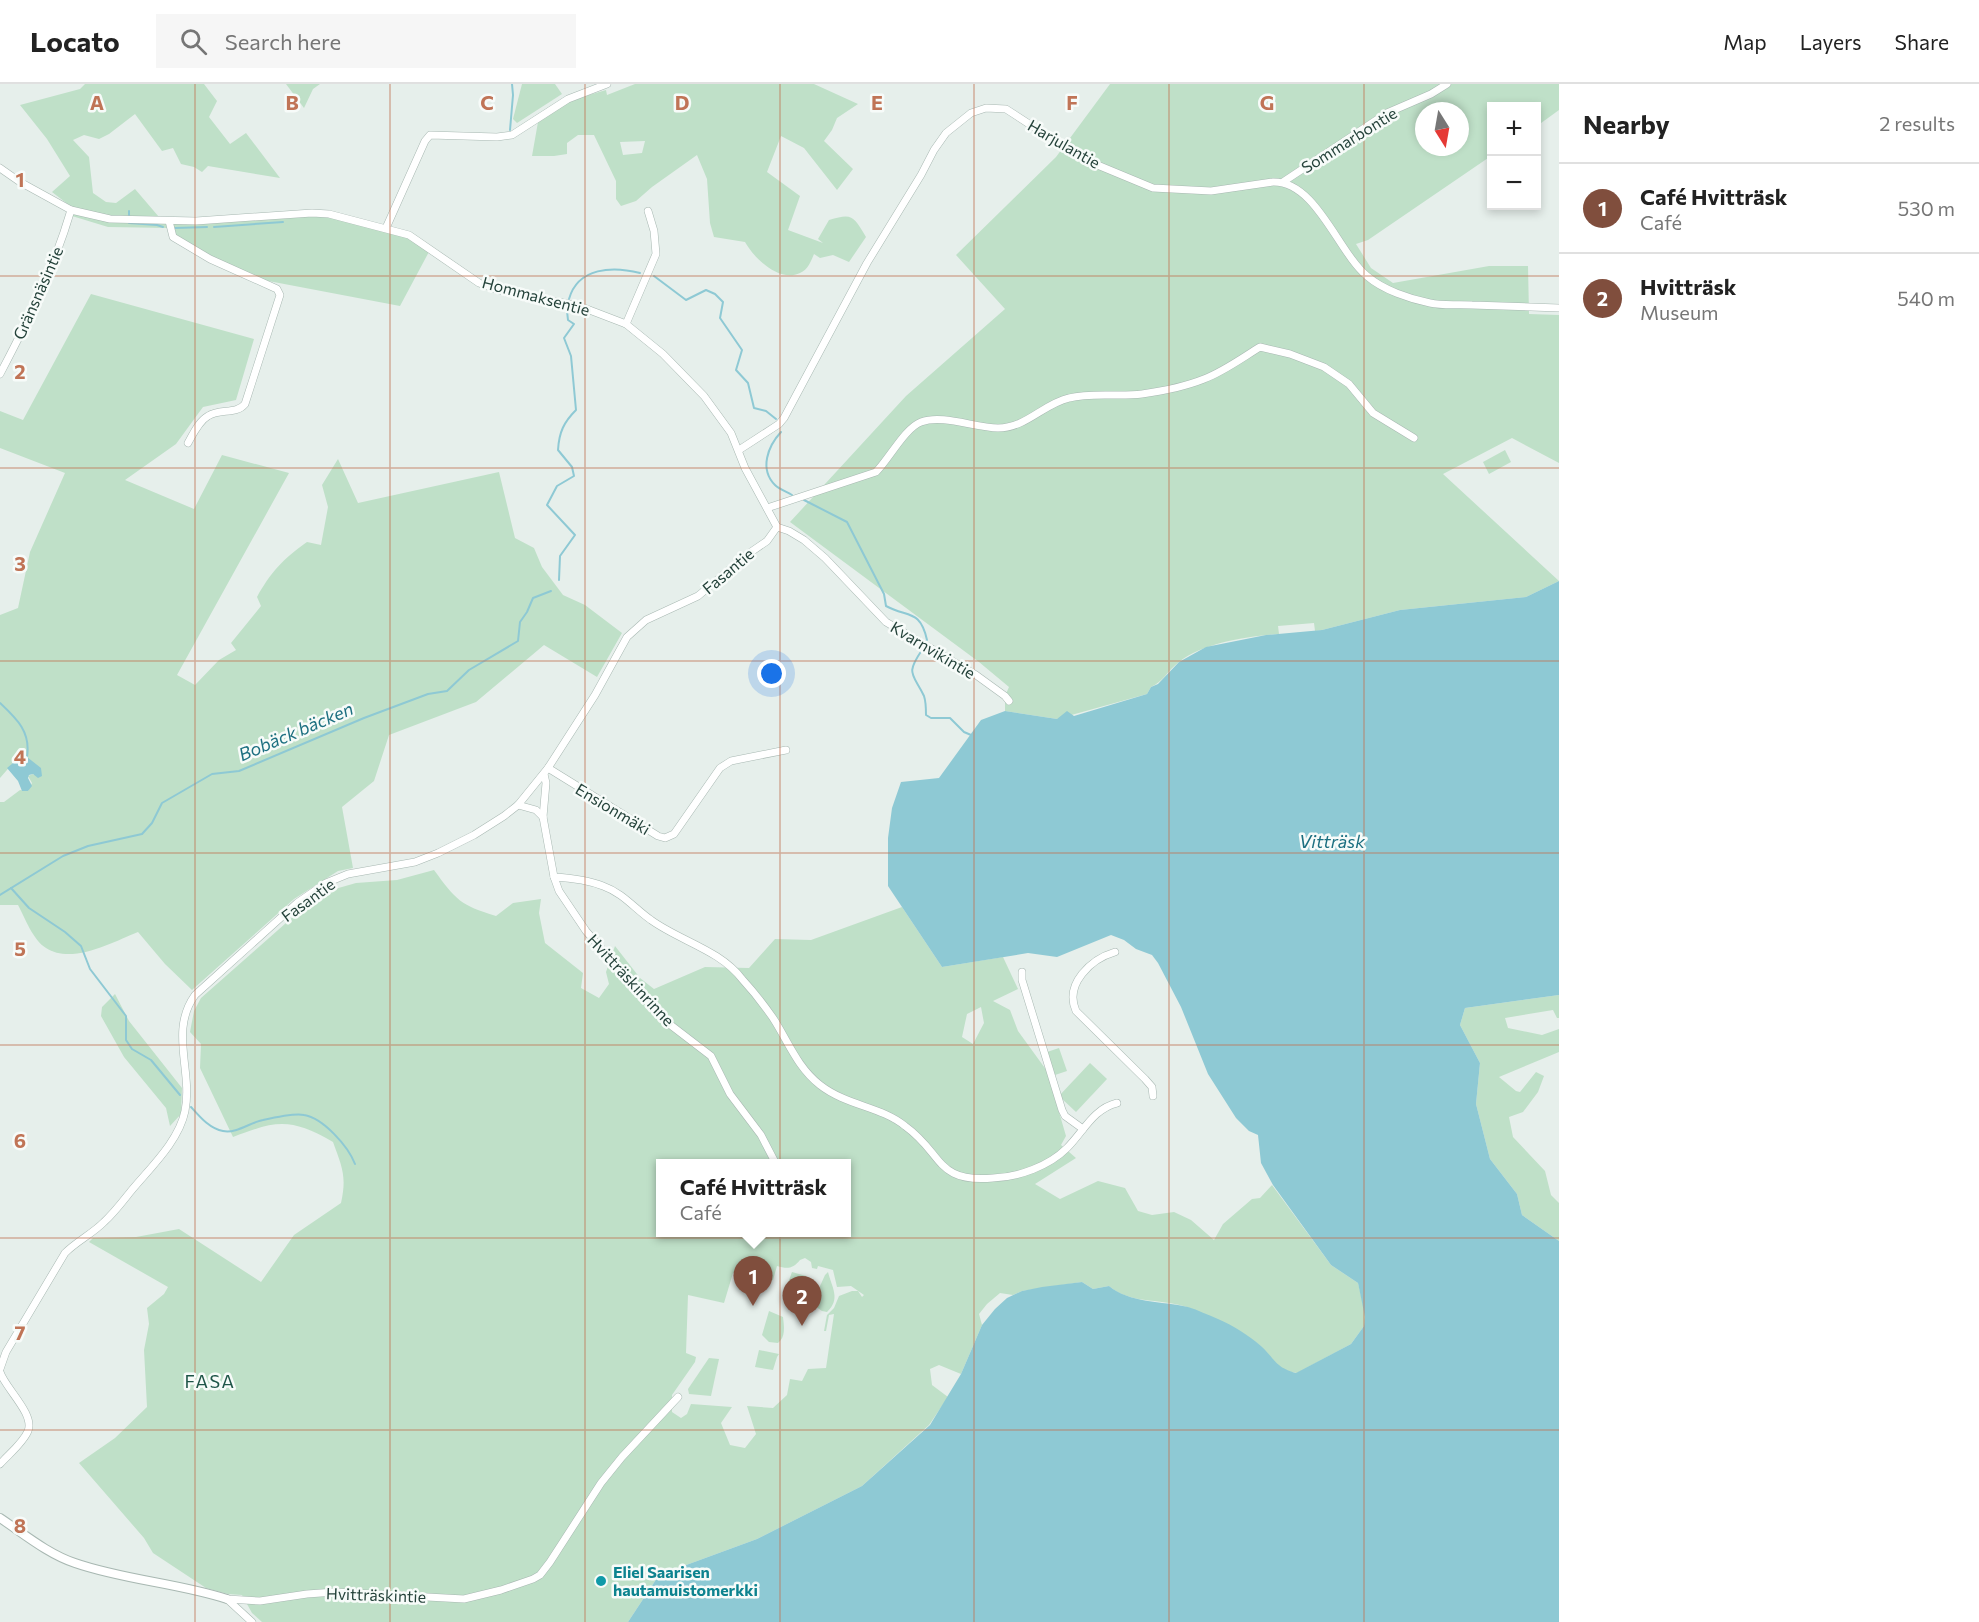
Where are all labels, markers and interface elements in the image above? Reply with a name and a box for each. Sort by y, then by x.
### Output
search box [156,14,576,68]
text: Locato [30,24,120,58]
icon: search [177,25,210,58]
text: Search here [225,28,341,55]
text: Map [1723,29,1767,54]
text: Layers [1800,29,1862,54]
text: Share [1895,29,1949,54]
text: A [90,90,104,114]
text: B [285,90,299,114]
text: C [480,90,494,114]
text: D [675,90,689,114]
text: E [871,90,883,114]
text: F [1066,90,1078,114]
text: G [1260,90,1274,114]
north arrow [1415,102,1469,156]
map controls [1487,102,1541,210]
button: + [1487,102,1541,156]
street label: Sommarbontie [1298,103,1400,176]
text: Nearby [1583,108,1670,139]
text: 2 results [1879,111,1955,135]
street label: Harjulantie [1025,115,1104,172]
button: − [1487,156,1541,210]
text: 1 [15,167,25,191]
text: Café Hvitträsk [1640,183,1787,210]
text: 1 [1598,196,1607,220]
text: 530 m [1898,196,1955,220]
text: Café [1640,210,1682,234]
street label: Gränsnäsintie [9,243,67,342]
street label: Hommaksentie [480,272,592,319]
text: Hvitträsk [1640,273,1736,300]
text: 2 [1597,286,1608,310]
text: 540 m [1897,286,1955,310]
text: Museum [1640,300,1719,324]
text: 2 [14,359,26,383]
street label: Fasantie [698,544,757,598]
text: 3 [14,551,26,575]
street label: Kvarnvikintie [887,617,979,682]
your location [757,659,786,688]
water label: Bobäck bäcken [235,697,356,765]
text: 4 [14,744,26,768]
street label: Ensionmäki [572,779,654,838]
water label: Vitträsk [1299,830,1366,852]
street label: Fasantie [277,874,338,925]
street label: Hvitträskinrinne [584,930,679,1029]
text: 5 [14,936,26,960]
text: 6 [14,1128,26,1152]
popup [656,1159,851,1237]
text: Café Hvitträsk [680,1173,827,1200]
text: Café [680,1200,722,1224]
pin: 1 [734,1256,772,1306]
pin: 2 [782,1276,822,1326]
text: 7 [15,1320,26,1344]
district label: FASA [184,1370,236,1392]
text: 8 [14,1513,26,1537]
place label: Eliel Saarisen hautamuistomerkki [613,1562,758,1599]
marker: Eliel Saarisen hautamuistomerkki [594,1574,608,1588]
street label: Hvitträskintie [326,1583,426,1606]

